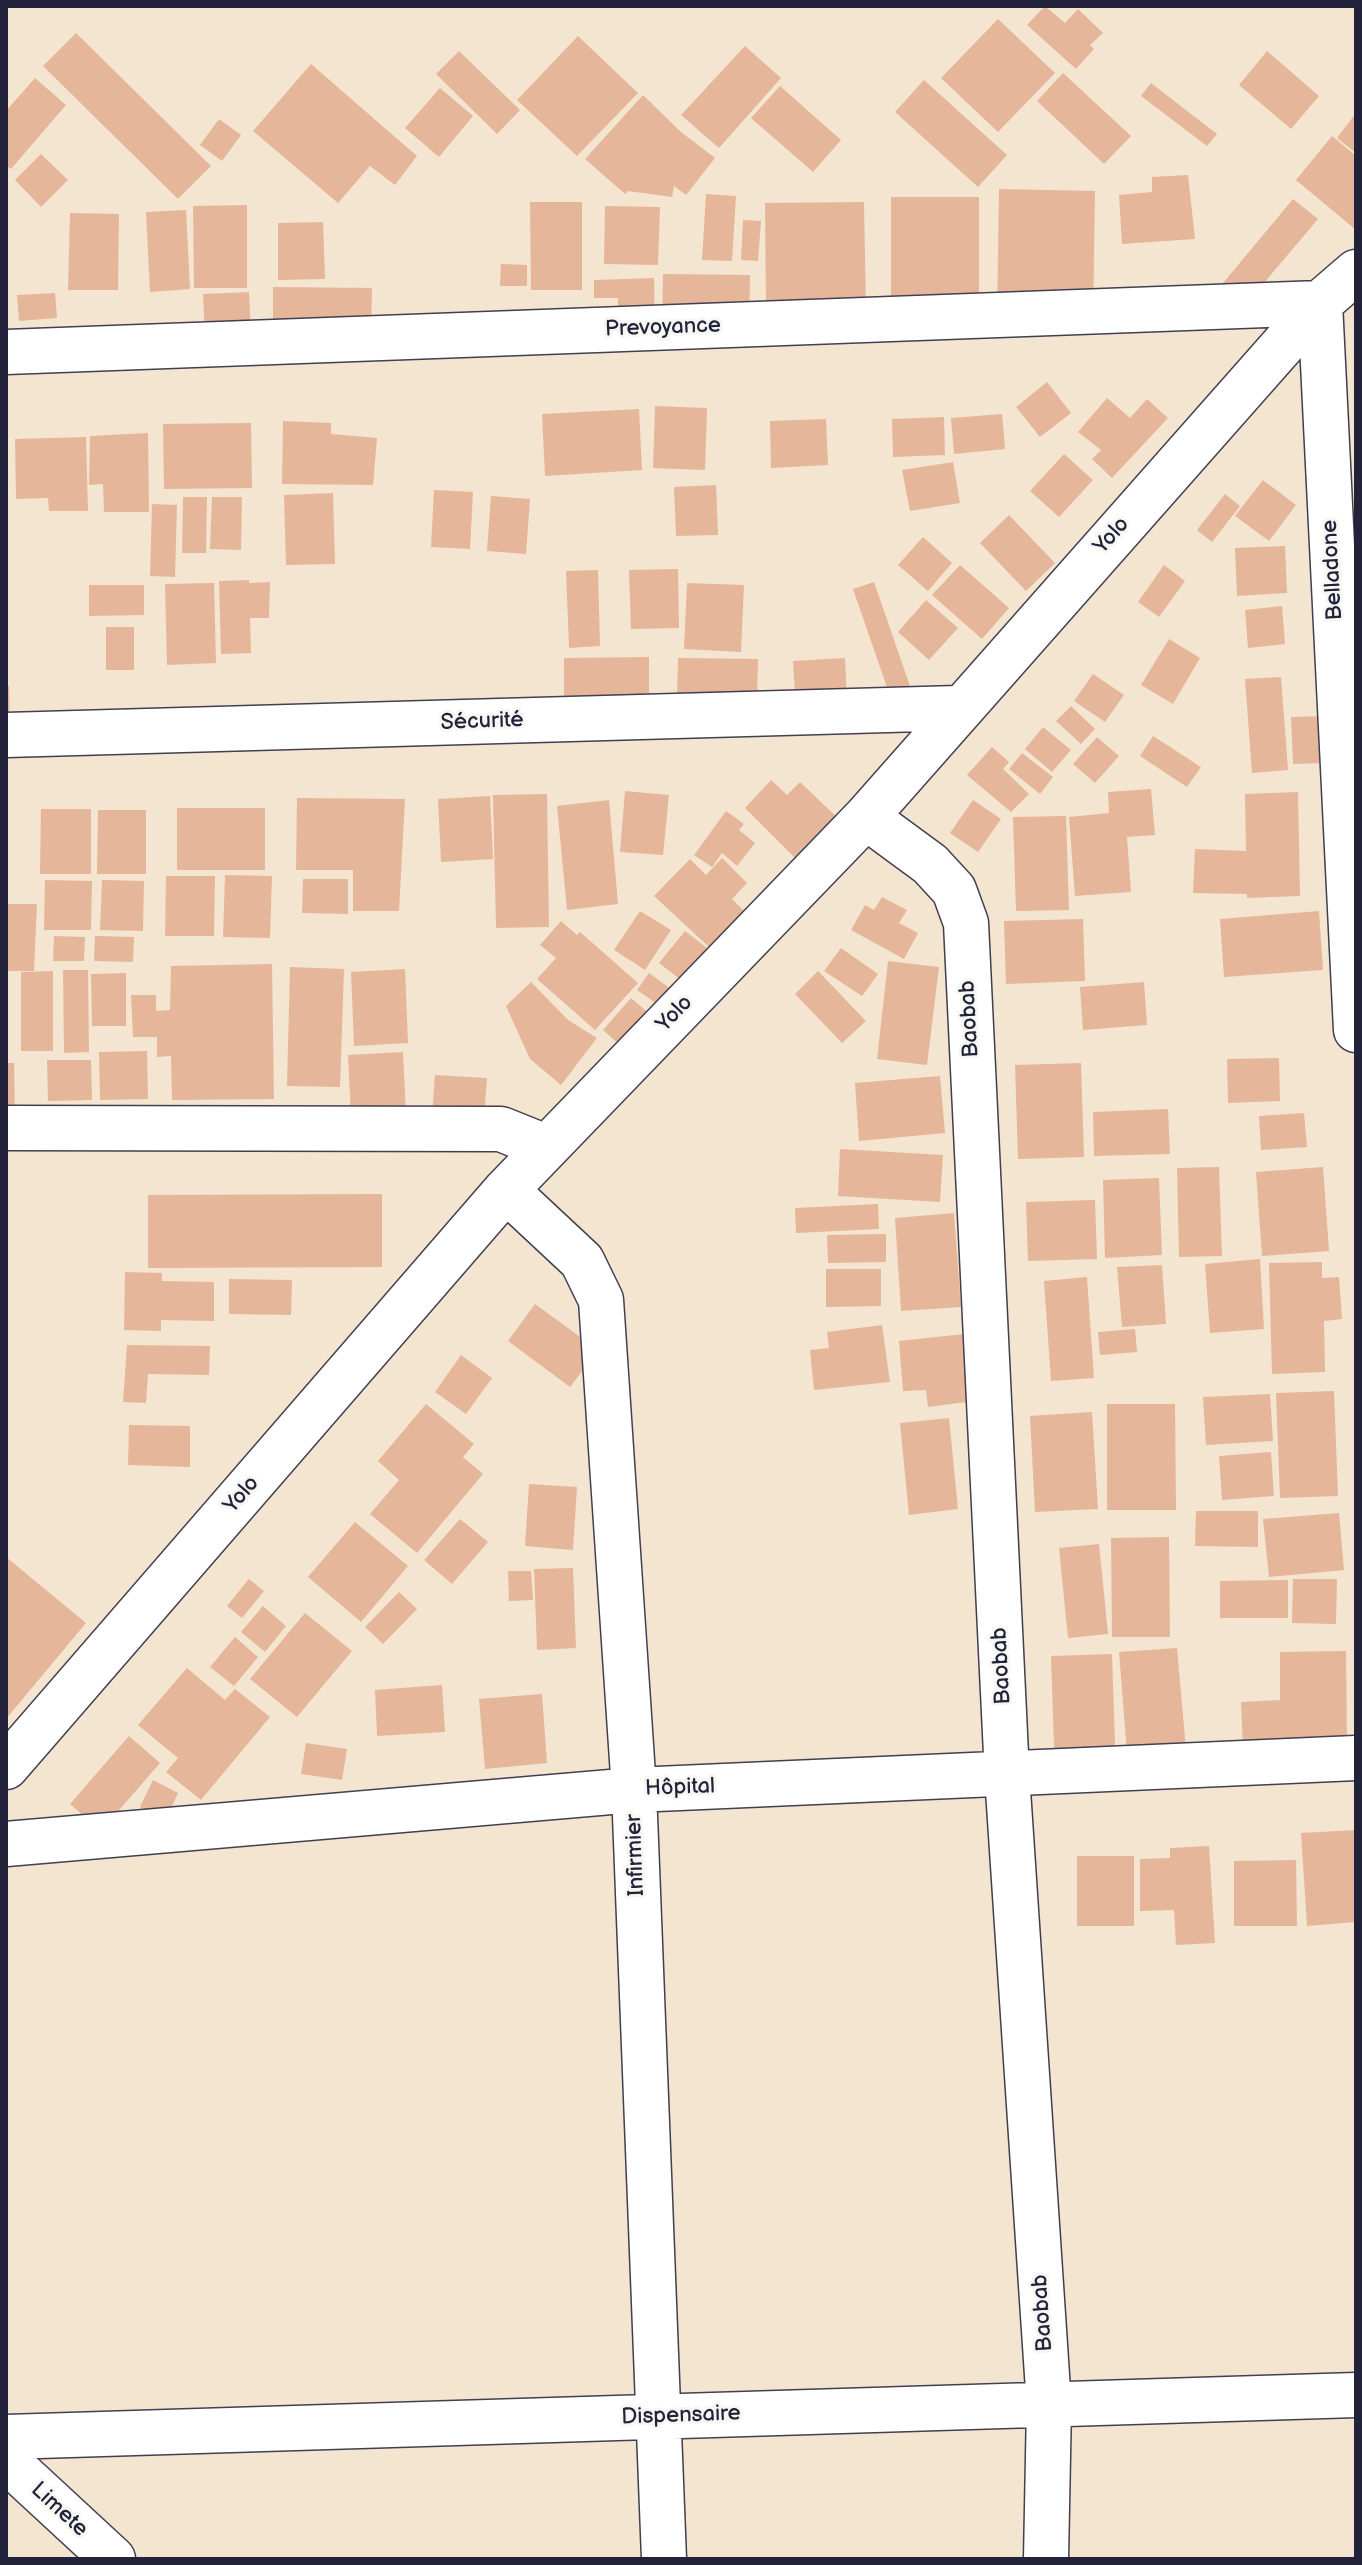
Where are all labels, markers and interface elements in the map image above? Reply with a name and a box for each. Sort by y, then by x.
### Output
street label: Prevoyance [605,313,721,343]
street label: Yolo [1089,512,1135,560]
street label: Belladone [1317,519,1349,621]
street label: Sécurité [440,707,524,737]
street label: Baobab [955,980,985,1058]
street label: Yolo [651,990,699,1038]
street label: Yolo [219,1471,265,1519]
street label: Baobab [987,1627,1017,1705]
street label: Hôpital [645,1774,715,1802]
street label: Infirmier [621,1813,651,1897]
street label: Baobab [1027,2274,1059,2352]
street label: Dispensaire [621,2401,741,2431]
street label: Limete [25,2477,93,2543]

